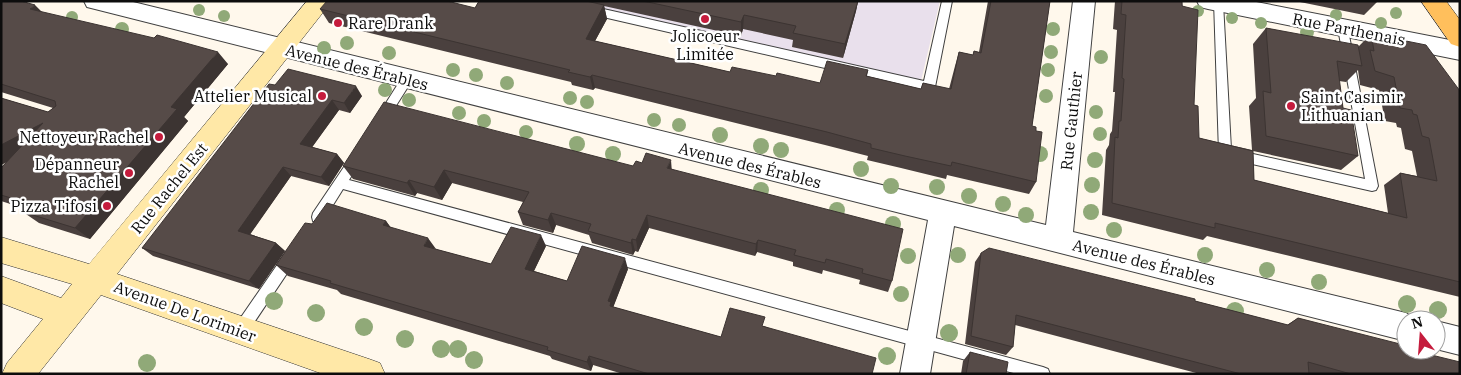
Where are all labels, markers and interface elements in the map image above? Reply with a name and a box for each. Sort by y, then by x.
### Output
street label: Rue Parthenais [1291,8,1407,50]
place label: Rare Drank [348,13,434,33]
marker: Jolicoeur Limitée [699,13,711,25]
marker: Rare Drank [332,17,344,29]
place label: Jolicoeur Limitée [671,26,739,64]
street label: Avenue des Érables [284,39,431,94]
street label: Rue Gauthier [1056,70,1086,172]
place label: Attelier Musical [194,86,312,106]
place label: Saint Casimir Lithuanian [1301,87,1403,125]
marker: Attelier Musical [316,90,328,102]
marker: Saint Casimir Lithuanian [1285,100,1297,112]
place label: Nettoyeur Rachel [19,127,149,147]
marker: Nettoyeur Rachel [153,131,165,143]
street label: Avenue des Érables [677,137,824,192]
street label: Rue Rachel Est [126,138,212,238]
place label: Dépanneur Rachel [34,154,119,192]
marker: Dépanneur Rachel [123,167,135,179]
place label: Pizza Tifosi [11,196,97,216]
marker: Pizza Tifosi [101,200,113,212]
street label: Avenue des Érables [1071,234,1218,289]
street label: Avenue De Lorimier [111,276,259,346]
north arrow [1396,310,1446,360]
text: N [1409,312,1425,333]

